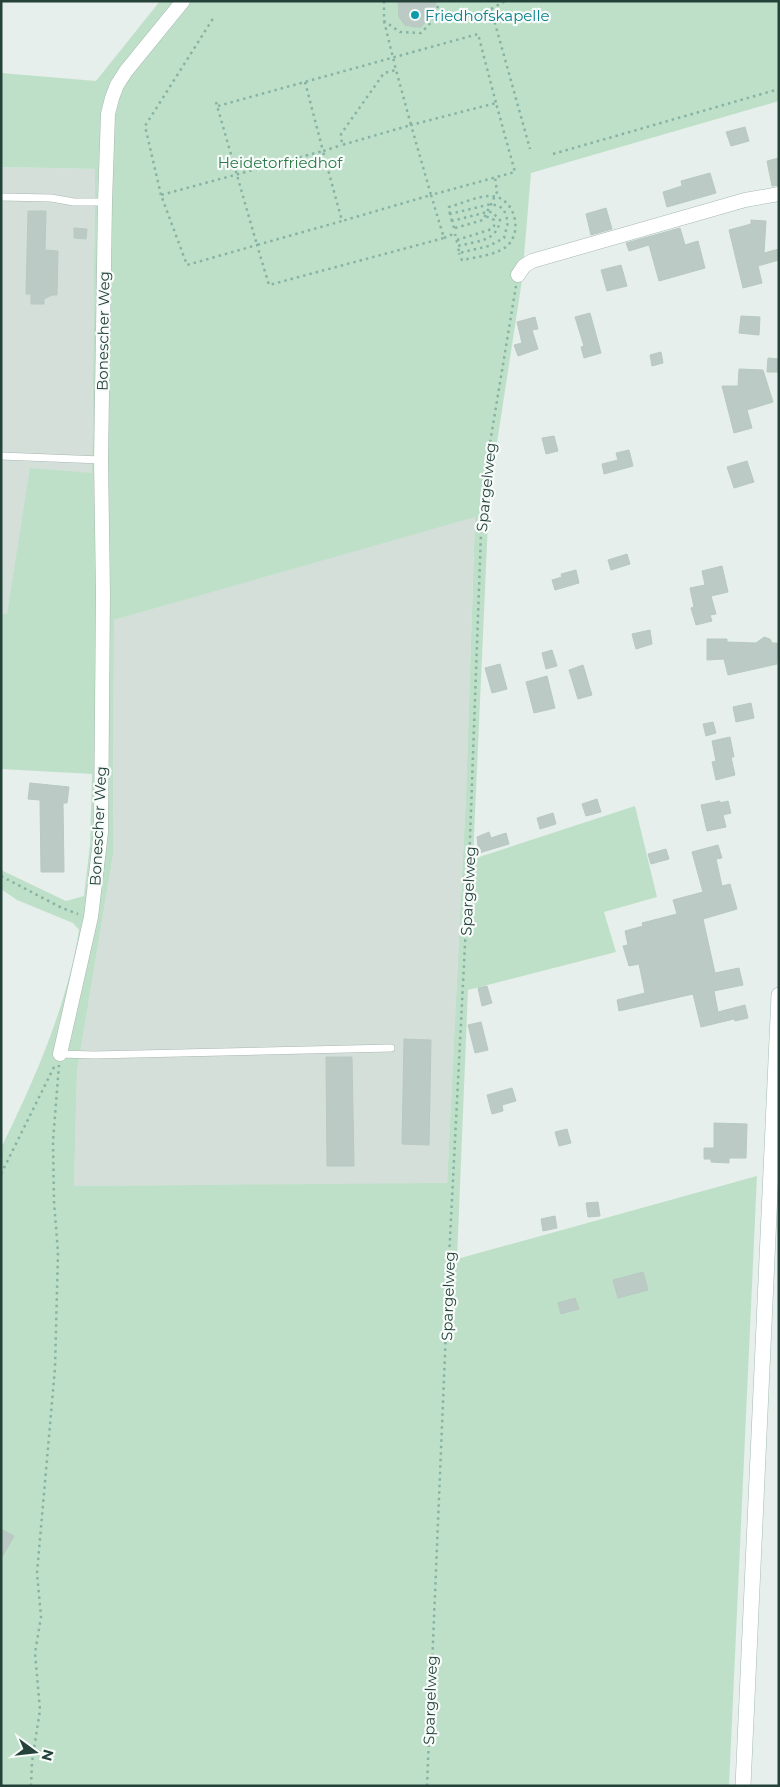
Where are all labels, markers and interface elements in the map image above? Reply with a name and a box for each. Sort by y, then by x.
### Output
place label: Friedhofskapelle [425,6,550,25]
marker: Friedhofskapelle [409,9,421,21]
park label: Heidetorfriedhof [218,153,343,172]
street label: Bonescher Weg [92,271,114,391]
street label: Spargelweg [472,441,500,533]
street label: Bonescher Weg [85,766,111,886]
street label: Spargelweg [456,846,480,936]
street label: Spargelweg [437,1251,459,1341]
street label: Spargelweg [419,1655,441,1745]
north arrow [10,1727,60,1777]
text: N [37,1748,58,1763]

